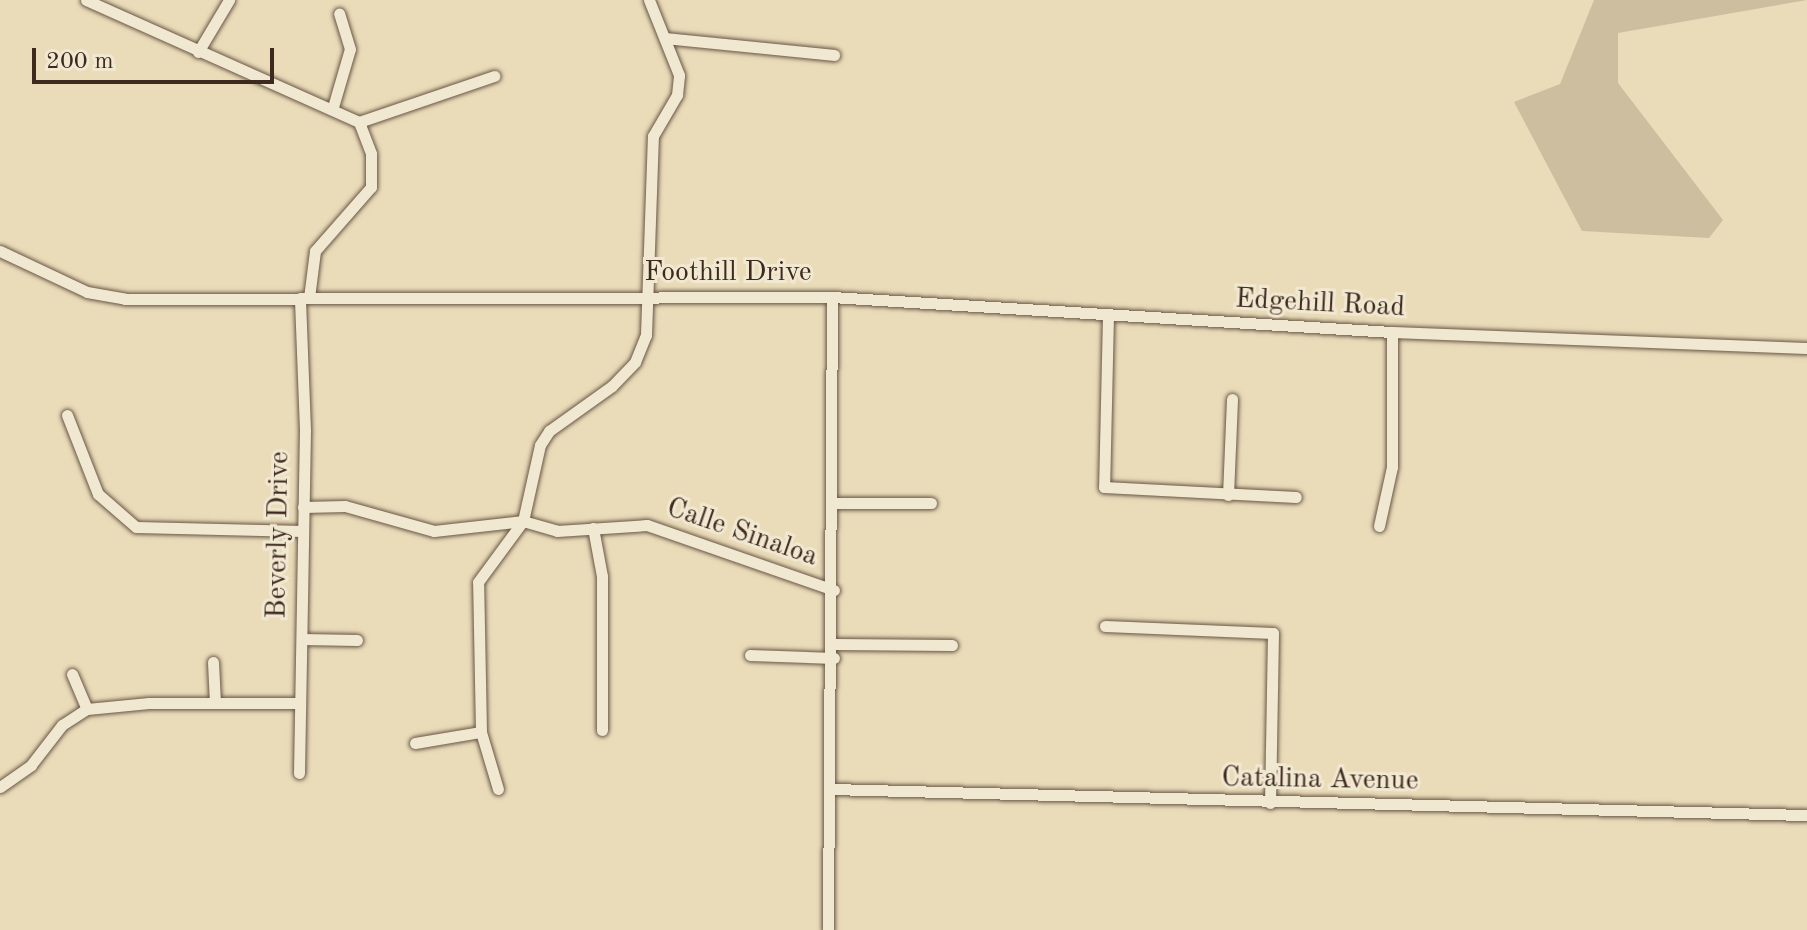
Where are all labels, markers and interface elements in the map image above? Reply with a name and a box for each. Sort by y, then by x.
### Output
scale bar [36,32,278,82]
text: 200 m [46,50,114,74]
street label: Foothill Drive [644,256,812,290]
street label: Edgehill Road [1234,283,1406,325]
street label: Beverly Drive [261,451,297,619]
street label: Calle Sinaloa [662,491,822,575]
street label: Catalina Avenue [1221,761,1419,799]

